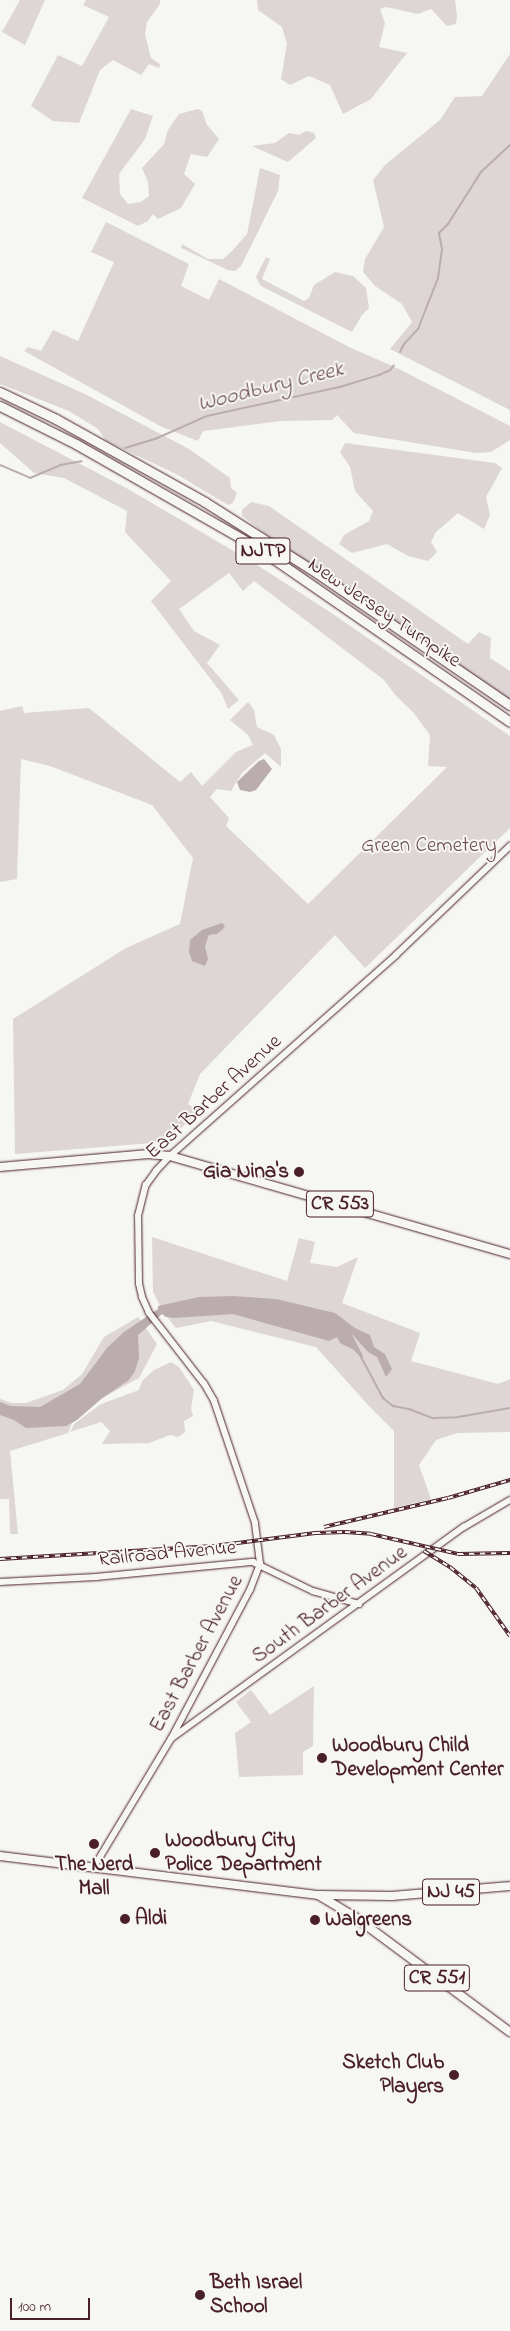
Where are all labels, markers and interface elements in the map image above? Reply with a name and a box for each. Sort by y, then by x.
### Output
water label: Woodbury Creek [195,357,347,419]
road number: NJTP [234,534,292,568]
street label: New Jersey Turnpike [303,552,465,674]
park label: Green Cemetery [361,833,497,859]
street label: East Barber Avenue [141,1029,287,1165]
place label: Gia Nina's [203,1159,289,1185]
marker: Gia Nina's [293,1166,305,1178]
road number: CR 553 [305,1186,375,1222]
street label: Railroad Avenue [97,1535,237,1573]
street label: South Barber Avenue [247,1540,413,1670]
street label: East Barber Avenue [145,1571,249,1737]
place label: Woodbury Child Development Center [332,1733,503,1783]
marker: Woodbury Child Development Center [316,1752,328,1764]
place label: Woodbury City Police Department [165,1828,322,1878]
marker: The Nerd Mall [88,1838,100,1850]
marker: Woodbury City Police Department [149,1847,161,1859]
place label: The Nerd Mall [55,1852,133,1902]
road number: NJ 45 [421,1874,481,1910]
place label: Aldi [135,1906,167,1932]
place label: Walgreens [325,1907,412,1933]
marker: Aldi [119,1913,131,1925]
marker: Walgreens [309,1914,321,1926]
road number: CR 551 [403,1960,471,1996]
place label: Sketch Club Players [342,2050,444,2100]
marker: Sketch Club Players [448,2069,460,2081]
place label: Beth Israel School [210,2270,302,2320]
scale bar [12,2288,92,2320]
marker: Beth Israel School [194,2289,206,2301]
text: 100 m [18,2296,51,2318]

